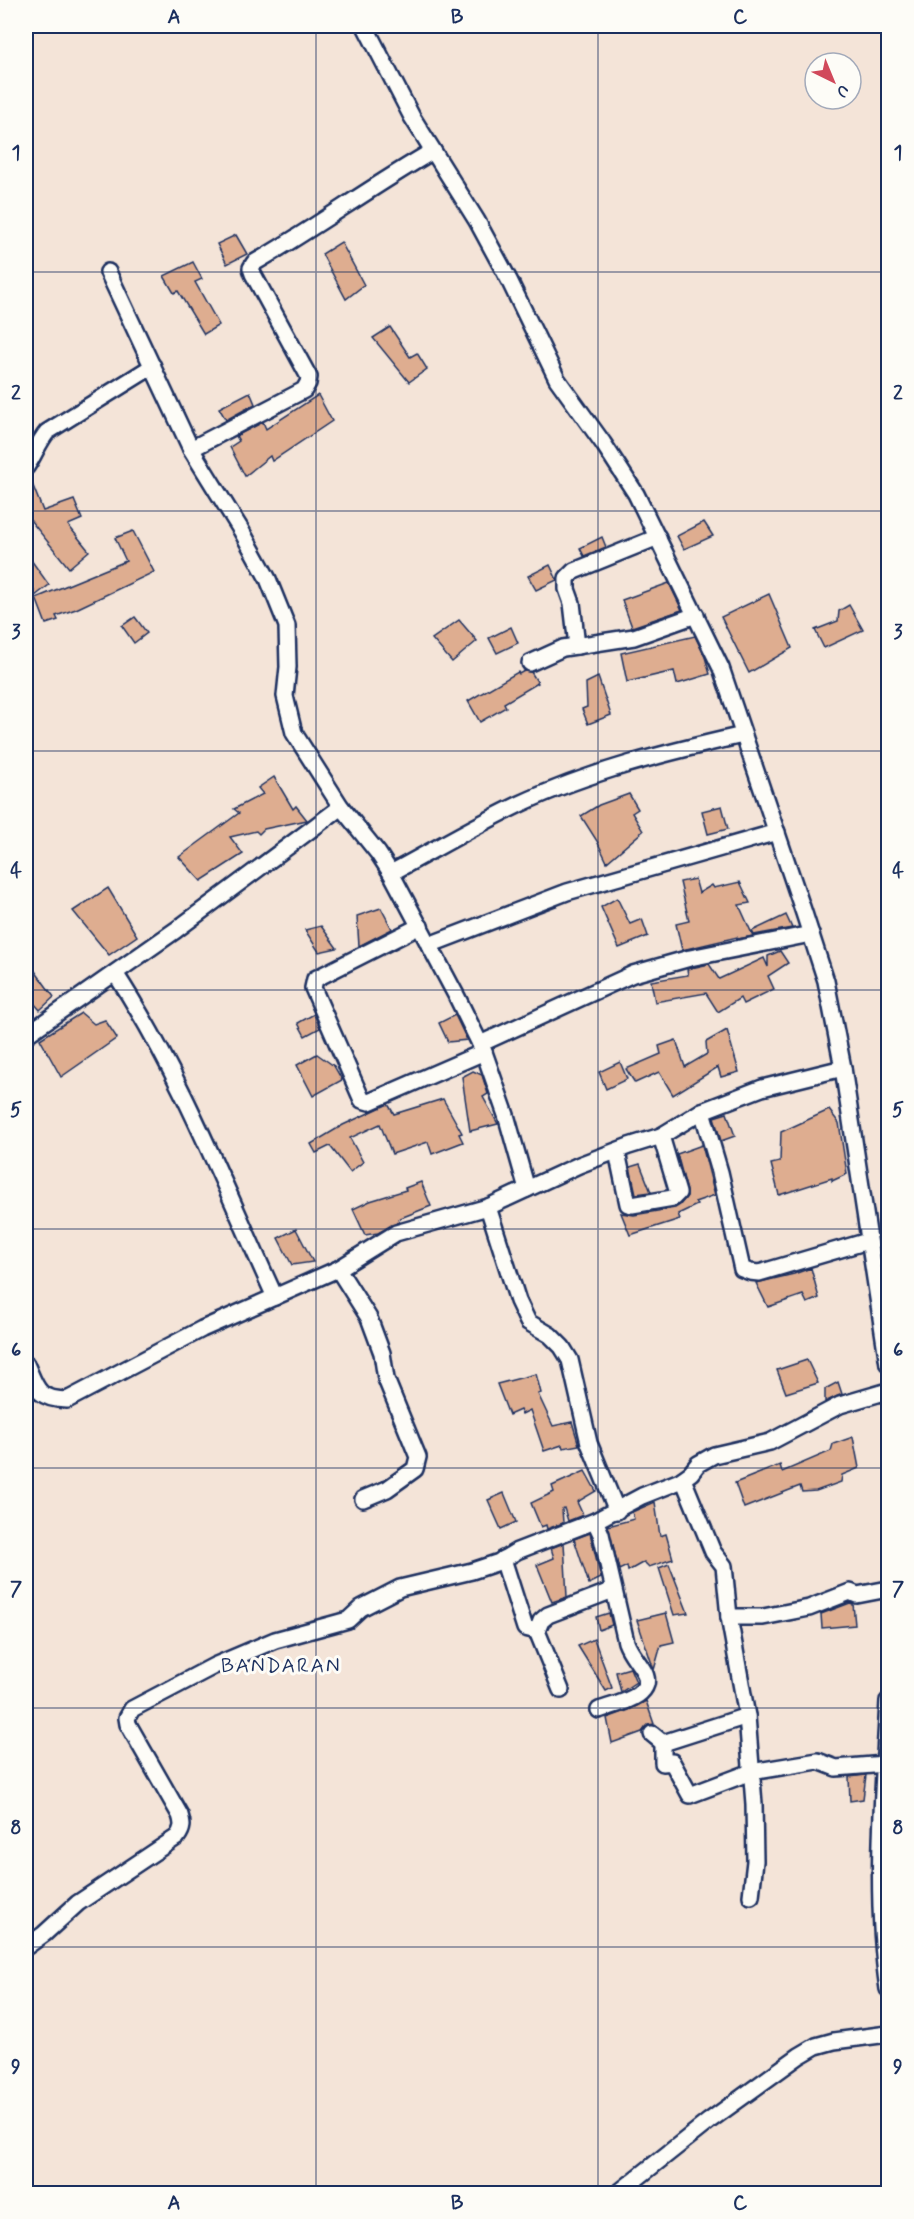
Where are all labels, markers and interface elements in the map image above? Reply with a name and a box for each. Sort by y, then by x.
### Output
text: A [167,4,181,31]
text: B [451,4,464,31]
text: C [733,4,748,31]
north arrow [803,51,863,111]
text: U [831,80,853,102]
text: 1 [12,140,20,167]
text: 1 [894,140,902,167]
text: 2 [11,380,21,407]
text: 2 [893,380,903,407]
text: 3 [11,619,21,646]
text: 3 [893,619,903,646]
text: 4 [10,858,22,885]
text: 4 [892,858,904,885]
text: 5 [10,1097,22,1124]
text: 5 [892,1097,904,1124]
text: 6 [11,1337,21,1364]
text: 6 [893,1337,903,1364]
text: 7 [10,1576,22,1603]
text: 7 [892,1576,904,1603]
district label: BANDARAN [221,1652,341,1680]
text: 8 [10,1815,22,1842]
text: 8 [892,1815,904,1842]
text: 9 [11,2054,21,2081]
text: 9 [893,2054,903,2081]
text: A [167,2190,181,2217]
text: B [451,2190,464,2217]
text: C [733,2190,748,2217]

